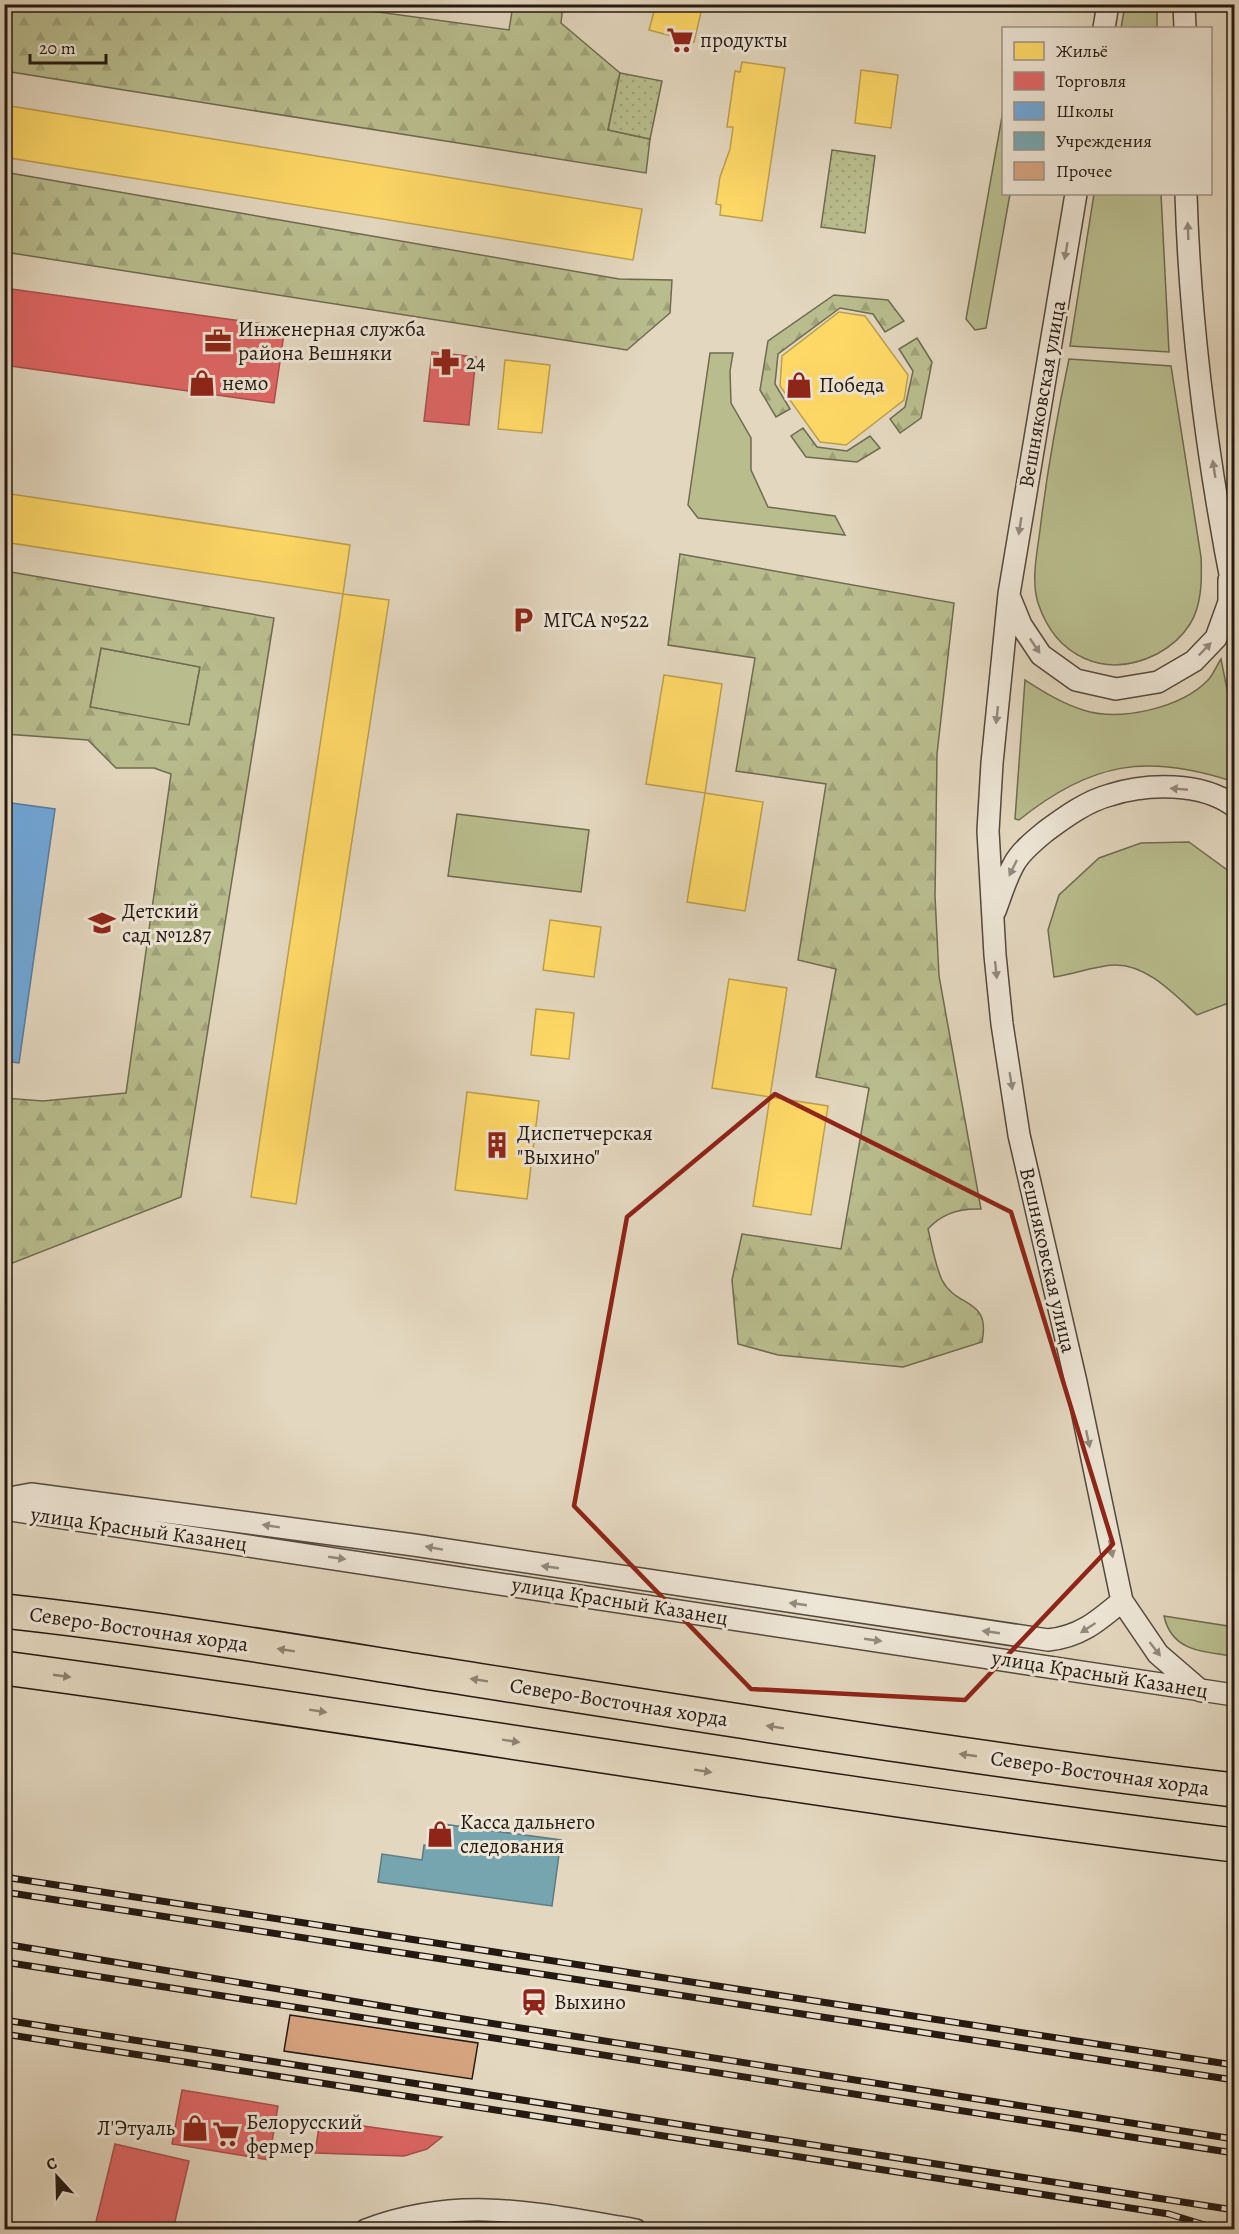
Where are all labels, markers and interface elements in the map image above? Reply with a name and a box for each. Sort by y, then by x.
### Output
supermarket icon: продукты [665,25,695,55]
place label: продукты [700,26,788,54]
scale bar [30,27,106,65]
legend [1002,27,1212,195]
text: 20 m [39,36,76,60]
text: Жильё [1056,39,1108,63]
text: Торговля [1056,69,1126,93]
text: Школы [1056,99,1114,123]
text: Учреждения [1056,129,1152,153]
text: Прочее [1056,159,1112,183]
one-way arrow [1183,221,1192,240]
one-way arrow [1062,242,1071,261]
street label: Вешняковская улица [1012,298,1072,490]
place label: Инженерная служба района Вешняки [238,315,426,367]
office icon: Инженерная служба района Вешняки [203,326,233,356]
pharmacy icon: 24 [431,347,461,377]
place label: 24 [466,348,486,376]
shop icon: немо [187,368,217,398]
place label: немо [222,369,269,397]
shop icon: Победа [784,370,814,400]
place label: Победа [819,371,885,399]
one-way arrow [1210,460,1219,479]
one-way arrow [1015,517,1024,536]
parking icon: МГСА №522 [508,605,538,635]
place label: МГСА №522 [543,606,649,634]
one-way arrow [1029,638,1041,654]
one-way arrow [1198,642,1212,657]
one-way arrow [992,706,1002,725]
one-way arrow [1170,784,1189,794]
one-way arrow [1008,860,1017,877]
place label: Детский сад №1287 [122,897,211,949]
school or university icon: Детский сад №1287 [87,908,117,938]
one-way arrow [992,960,1001,979]
one-way arrow [1007,1072,1016,1091]
place label: Диспетчерская "Выхино" [517,1119,653,1171]
building icon: Диспетчерская "Выхино" [482,1130,512,1160]
street label: Вешняковская улица [1013,1164,1083,1356]
one-way arrow [1084,1430,1093,1449]
street label: улица Красный Казанец [28,1500,249,1558]
one-way arrow [262,1521,281,1530]
one-way arrow [1107,1540,1116,1559]
one-way arrow [424,1544,443,1553]
one-way arrow [327,1553,346,1562]
one-way arrow [540,1562,559,1571]
street label: улица Красный Казанец [509,1570,730,1632]
one-way arrow [788,1599,807,1608]
street label: Северо-Восточная хорда [28,1600,251,1658]
one-way arrow [1080,1622,1097,1633]
one-way arrow [981,1627,1000,1636]
one-way arrow [864,1635,883,1644]
one-way arrow [1148,1641,1161,1657]
street label: улица Красный Казанец [989,1643,1210,1705]
one-way arrow [277,1645,296,1654]
one-way arrow [53,1671,72,1680]
street label: Северо-Восточная хорда [508,1671,730,1733]
one-way arrow [469,1676,488,1685]
one-way arrow [309,1707,328,1716]
one-way arrow [766,1722,785,1731]
one-way arrow [501,1737,520,1746]
street label: Северо-Восточная хорда [989,1744,1212,1802]
one-way arrow [959,1751,978,1760]
one-way arrow [694,1767,713,1776]
place label: Kасса дальнего следования [460,1808,595,1860]
shop icon: Kасса дальнего следования [425,1819,455,1849]
station icon: Выхино [519,1987,549,2017]
place label: Выхино [554,1988,626,2016]
place label: Белорусский фермер [246,2108,362,2160]
shop icon: Л'Этуаль [180,2113,210,2143]
place label: Л'Этуаль [97,2114,175,2142]
supermarket icon: Белорусский фермер [211,2119,241,2149]
north arrow [27,2147,87,2207]
text: С [43,2152,61,2176]

